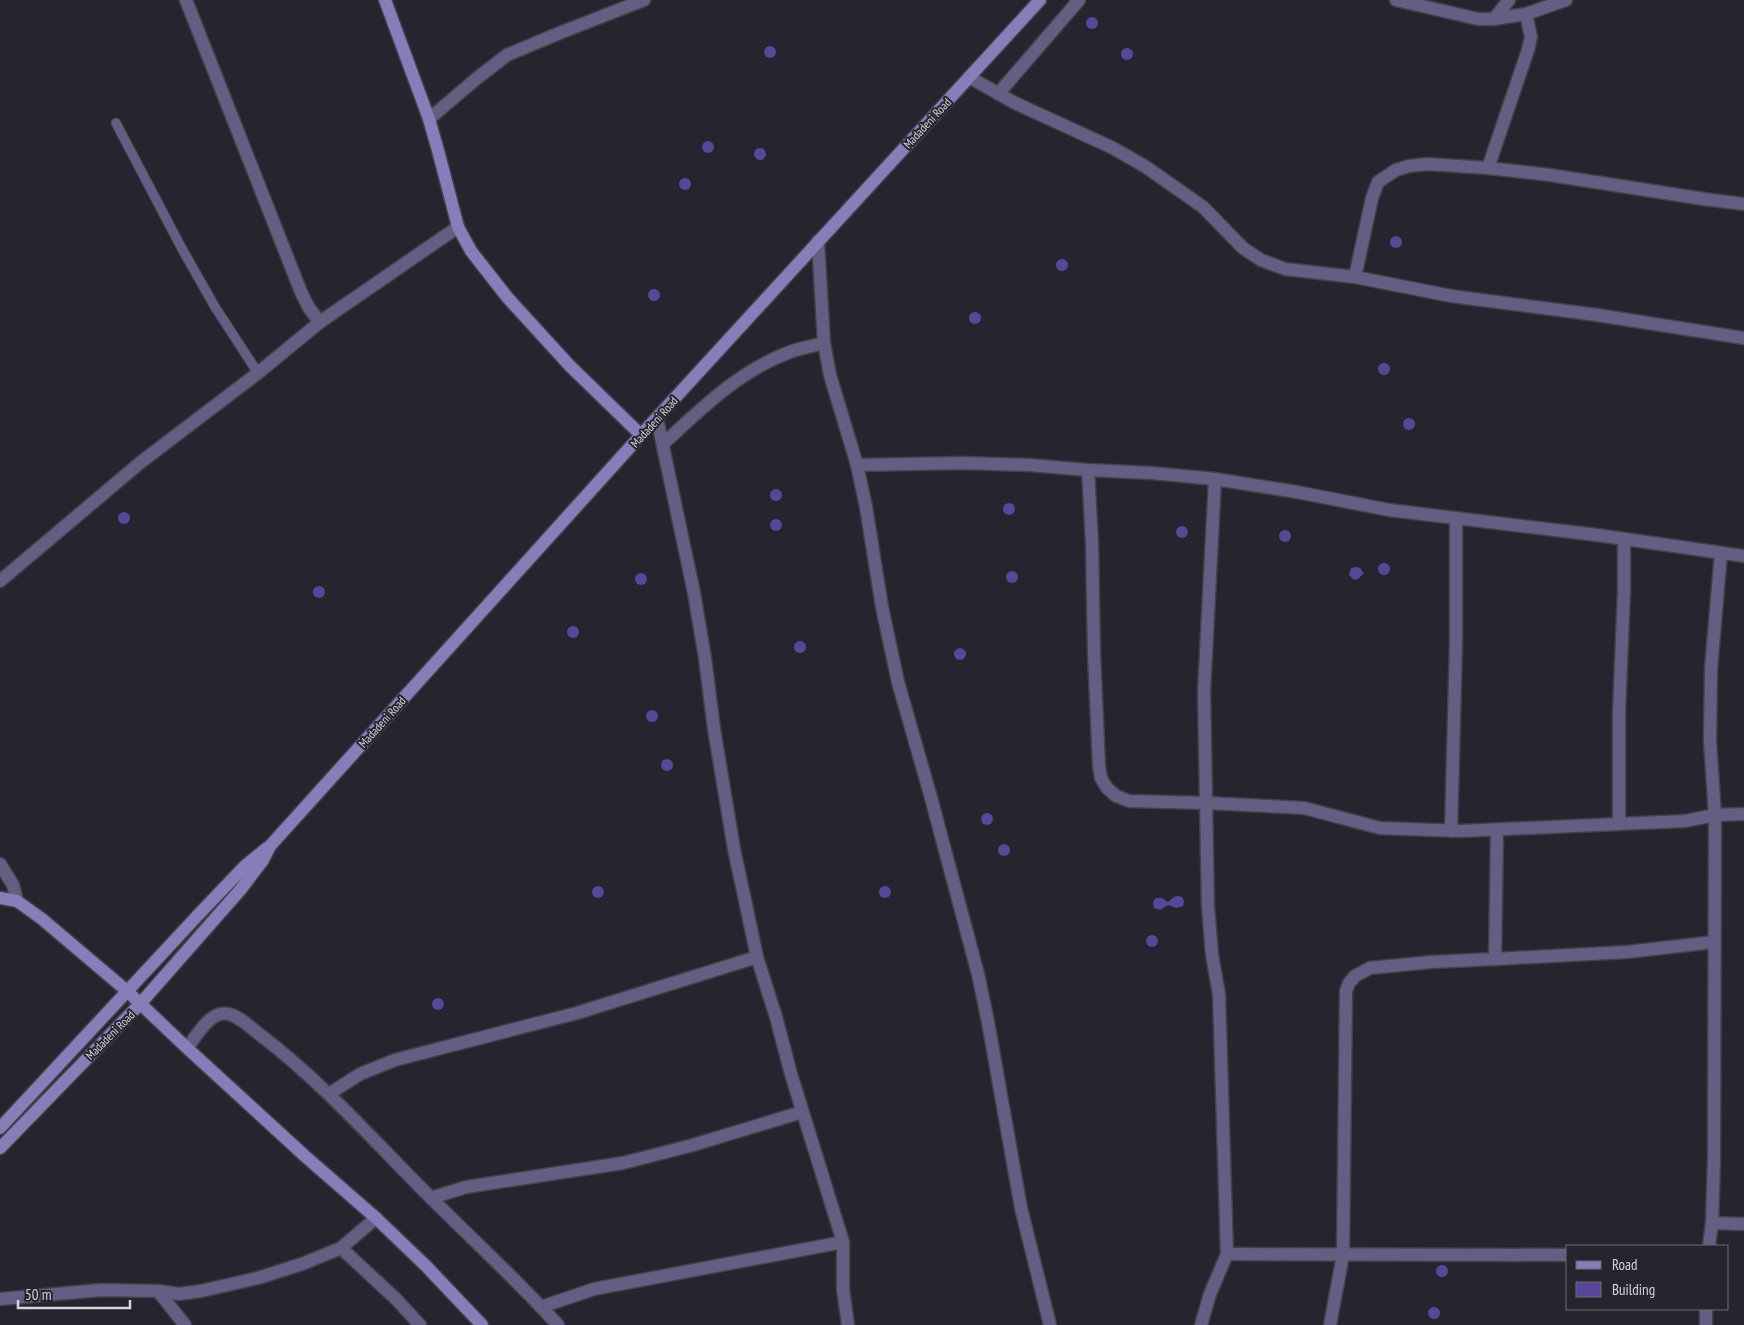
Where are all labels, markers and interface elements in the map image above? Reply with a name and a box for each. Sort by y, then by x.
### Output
street label: Madadeni Road [900,95,954,151]
street label: Madadeni Road [627,393,681,451]
street label: Madadeni Road [355,693,409,751]
street label: Madadeni Road [82,1007,138,1063]
legend [1566,1245,1729,1310]
text: Road [1612,1255,1638,1274]
scale bar [18,1278,130,1310]
text: Building [1612,1280,1655,1299]
text: 50 m [25,1285,51,1304]

